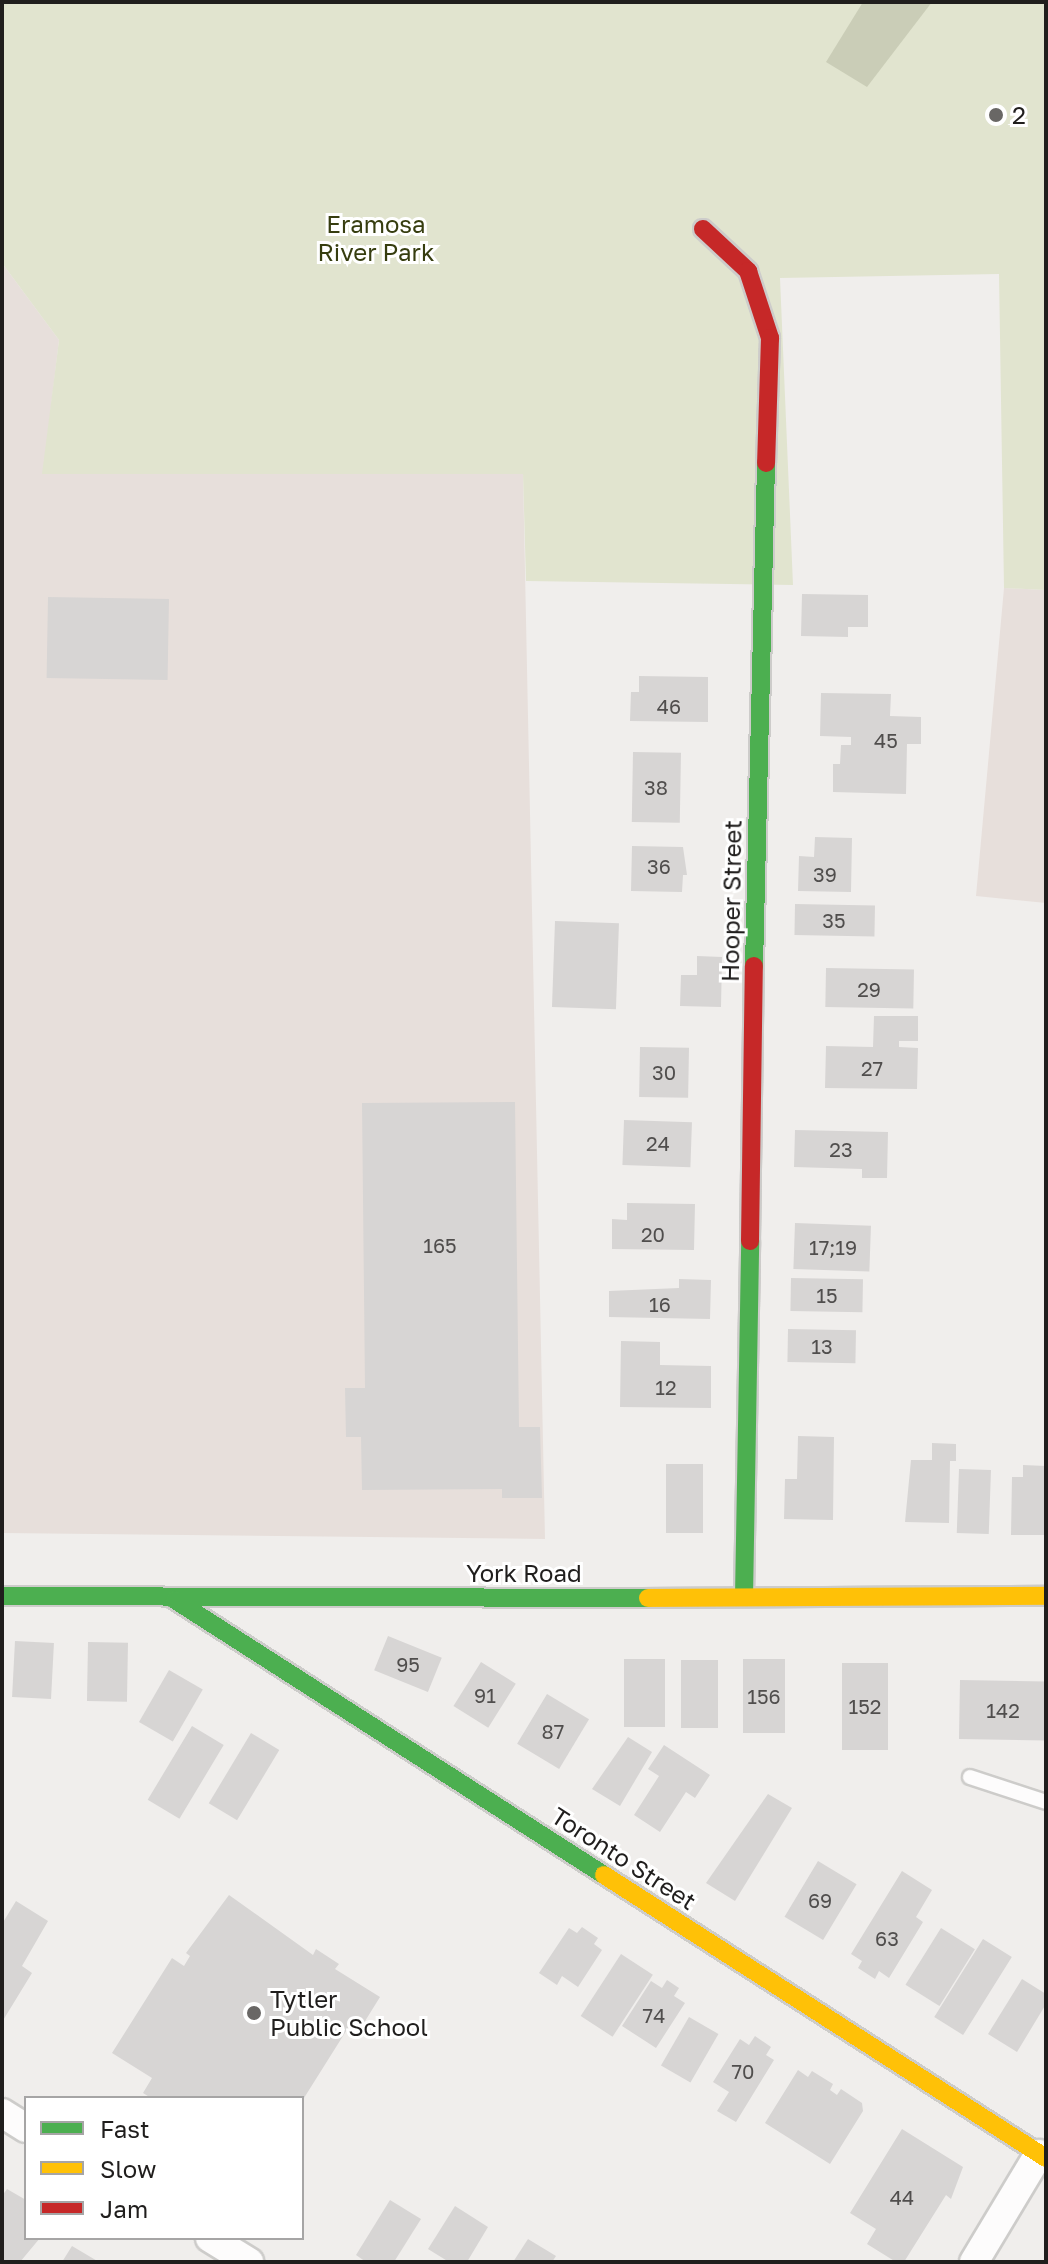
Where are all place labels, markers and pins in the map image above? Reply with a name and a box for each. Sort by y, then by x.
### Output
place label: 2 [1012,101,1026,129]
marker: 2 [987,106,1005,124]
place label: Tytler Public School [270,1985,428,2041]
marker: Tytler Public School [245,2004,263,2022]

